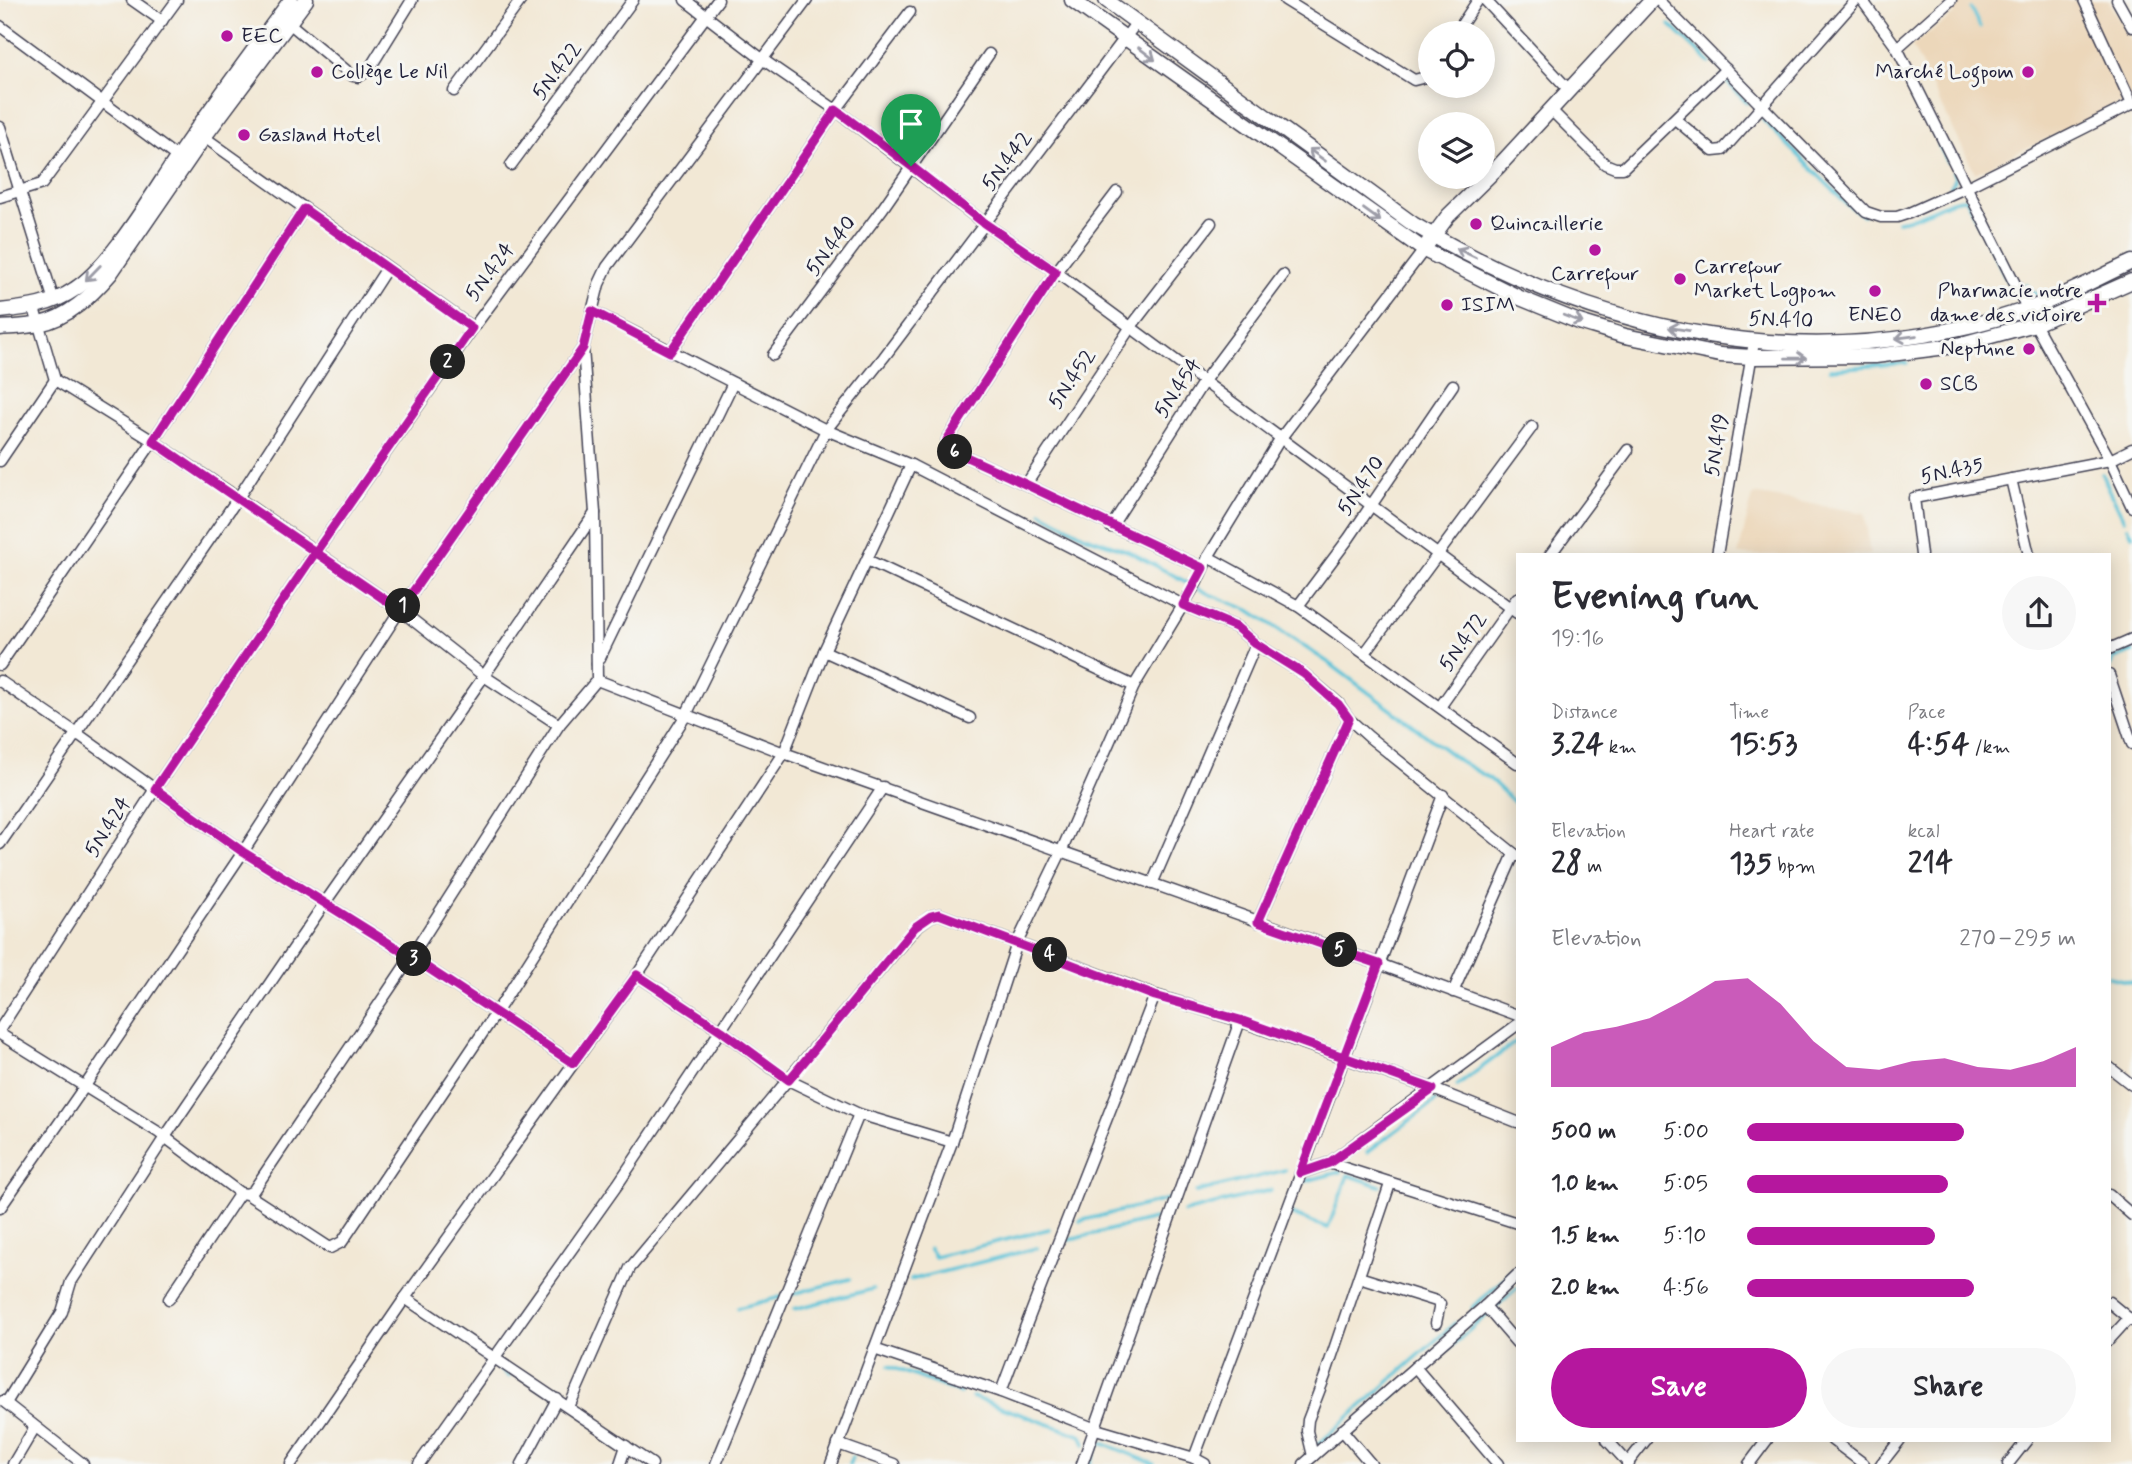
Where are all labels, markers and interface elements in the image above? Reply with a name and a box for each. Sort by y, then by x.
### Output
map controls [1418,21,1495,189]
button: locate [1418,21,1495,98]
place label: EEC [241,22,283,50]
marker: EEC [219,28,235,44]
street label: 5N.422 [526,36,588,106]
one-way arrow [1137,47,1156,62]
place label: Collège Le Nil [331,58,448,86]
place label: Marché Logpom [1875,58,2014,88]
marker: Collège Le Nil [309,64,325,80]
marker: Marché Logpom [2020,64,2036,80]
pin [881,94,941,166]
icon: arrive [892,105,930,143]
button: layers [1418,112,1495,189]
place label: Gasland Hotel [258,121,381,149]
street label: 5N.442 [975,125,1039,197]
marker: Gasland Hotel [236,127,252,143]
one-way arrow [1308,148,1327,162]
one-way arrow [1362,208,1381,222]
street label: 5N.440 [799,210,863,282]
place label: Quincaillerie [1490,210,1604,238]
marker: Quincaillerie [1468,216,1484,232]
street label: 5N.424 [459,237,521,307]
marker: Carrefour [1587,242,1603,258]
one-way arrow [1456,246,1477,260]
place label: Carrefour Market Logpom [1694,253,1837,306]
place label: Carrefour [1551,260,1639,290]
one-way arrow [84,264,101,281]
marker: Carrefour Market Logpom [1672,271,1688,287]
place label: Pharmacie notre dame des victoire [1930,277,2083,329]
marker: ENEO [1867,283,1883,299]
place label: ISIM [1461,291,1515,319]
marker: Pharmacie notre dame des victoire [2089,295,2105,311]
marker: ISIM [1439,297,1455,313]
place label: ENEO [1848,301,1902,329]
street label: 5N.410 [1748,305,1814,335]
one-way arrow [1562,314,1584,327]
one-way arrow [1669,322,1691,335]
one-way arrow [1895,331,1918,344]
place label: Neptune [1940,335,2015,363]
marker: Neptune [2021,341,2037,357]
street label: 5N.452 [1042,343,1102,415]
pin: 2 [430,344,466,380]
text: 2 [443,349,452,374]
one-way arrow [1784,351,1807,365]
street label: 5N.454 [1148,353,1208,423]
place label: SCB [1940,370,1978,398]
marker: SCB [1918,376,1934,392]
street label: 5N.419 [1698,411,1736,479]
pin: 6 [937,434,972,470]
text: 6 [950,439,959,464]
street label: 5N.470 [1331,451,1391,521]
street label: 5N.435 [1918,451,1986,491]
text: Evening run [1551,573,1758,622]
button: share [2002,576,2076,650]
pin: 1 [386,588,420,624]
text: 1 [398,593,407,618]
street label: 5N.472 [1433,607,1493,677]
text: 19:16 [1551,624,1604,654]
text: Distance [1551,700,1618,725]
text: Time [1729,700,1769,725]
text: Pace [1908,700,1945,725]
text: 3.24 [1551,725,1604,764]
text: 15:53 [1729,725,1797,764]
text: 4:54 [1908,725,1969,764]
text: km [1604,735,1637,760]
text: /km [1969,735,2010,760]
street label: 5N.424 [78,791,138,863]
text: Elevation [1551,819,1626,844]
text: Heart rate [1729,819,1815,844]
text: kcal [1908,819,1940,844]
text: 28 [1551,844,1582,883]
text: 135 [1729,844,1772,883]
text: 214 [1908,844,1953,883]
text: m [1582,854,1602,879]
text: bpm [1772,854,1816,879]
text: Elevation [1551,924,1642,954]
text: 270–295 m [1959,924,2076,954]
pin: 5 [1322,932,1358,968]
pin: 4 [1032,937,1068,972]
text: 5 [1334,937,1345,962]
pin: 3 [396,942,432,976]
text: 4 [1044,942,1055,967]
text: 3 [409,946,418,971]
text: 500 m [1551,1117,1616,1147]
text: 5:00 [1663,1117,1709,1147]
text: 1.0 km [1551,1169,1619,1199]
text: 5:05 [1663,1169,1708,1199]
text: 1.5 km [1551,1221,1620,1251]
text: 5:10 [1663,1221,1706,1251]
text: 2.0 km [1551,1273,1620,1303]
text: 4:56 [1663,1273,1709,1303]
button: Save [1551,1348,1807,1428]
button: Share [1821,1348,2076,1428]

